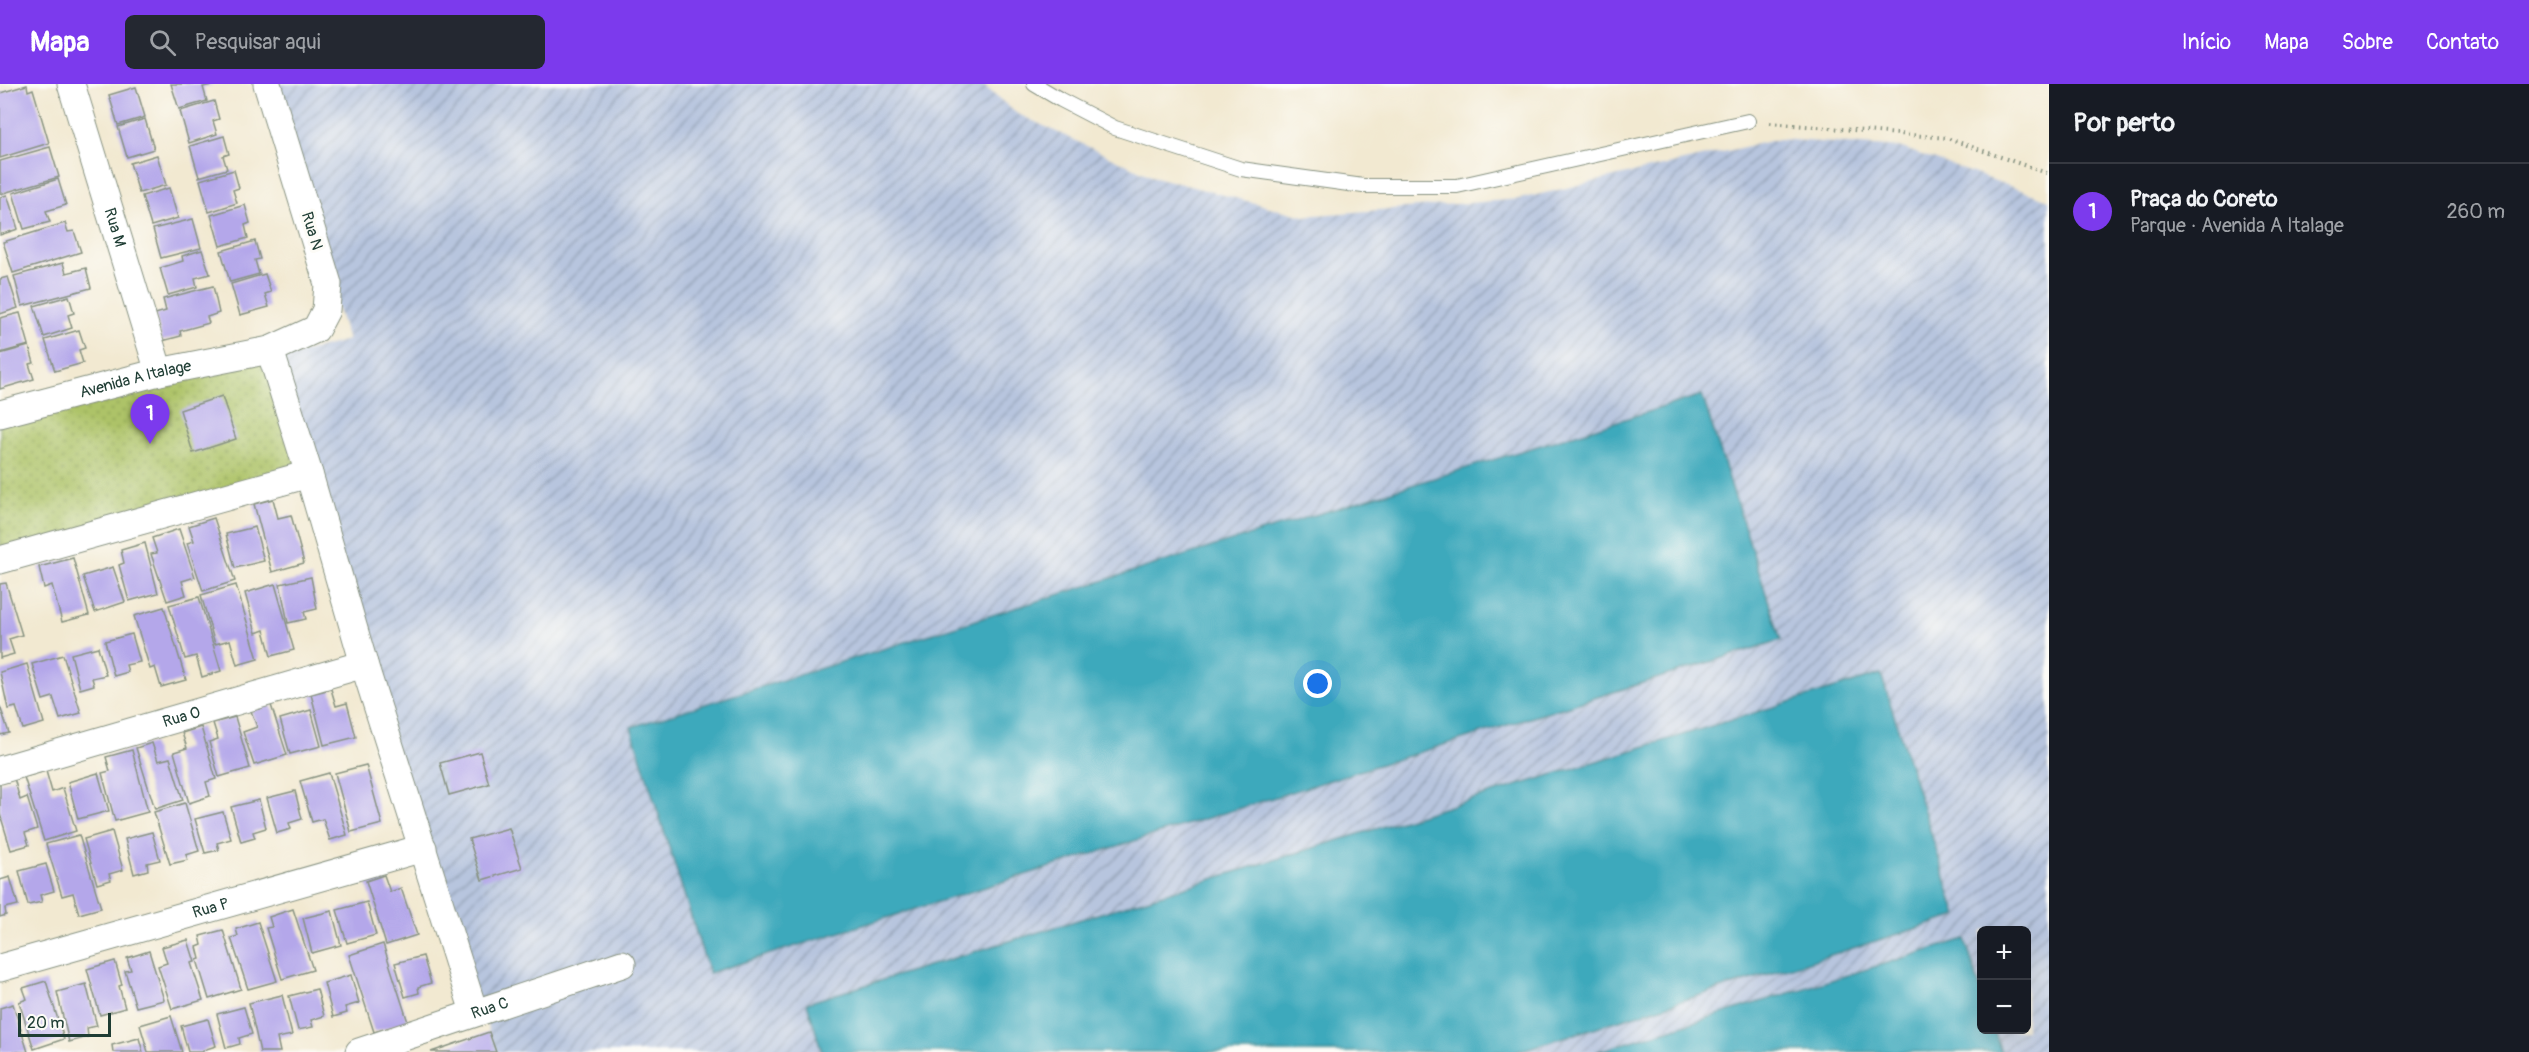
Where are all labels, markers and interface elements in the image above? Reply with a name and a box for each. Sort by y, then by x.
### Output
search box [125,15,545,69]
text: Mapa [30,25,89,60]
icon: search [146,26,179,59]
text: Pesquisar aqui [194,28,321,56]
text: Início [2182,29,2231,56]
text: Mapa [2264,29,2309,56]
text: Sobre [2342,29,2393,56]
text: Contato [2426,29,2499,56]
text: Por perto [2073,107,2175,139]
text: Praça do Coreto [2130,185,2277,213]
text: 1 [2089,199,2096,224]
text: 260 m [2446,199,2505,224]
street label: Rua M [99,206,130,249]
street label: Rua N [297,209,327,253]
text: Parque · Avenida A Italage [2130,213,2344,238]
street label: Avenida A Italage [77,356,193,403]
pin: 1 [130,394,170,444]
your location [1303,669,1332,698]
street label: Rua O [160,702,203,732]
street label: Rua P [190,894,231,923]
map controls [1977,926,2031,1034]
button: + [1977,926,2031,980]
button: − [1977,980,2031,1034]
street label: Rua C [469,993,511,1024]
scale bar [18,1010,111,1038]
text: 20 m [27,1013,65,1033]

